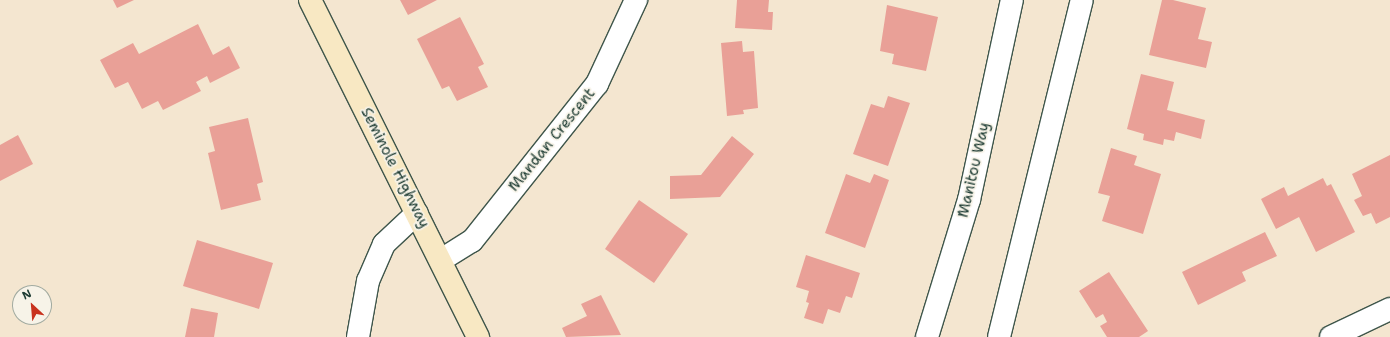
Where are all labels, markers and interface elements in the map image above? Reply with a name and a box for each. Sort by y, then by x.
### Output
street label: Mandan Crescent [505,85,599,195]
street label: Seminole Highway [357,105,433,231]
street label: Manitou Way [954,121,994,219]
north arrow [12,285,52,325]
text: N [20,286,34,303]

